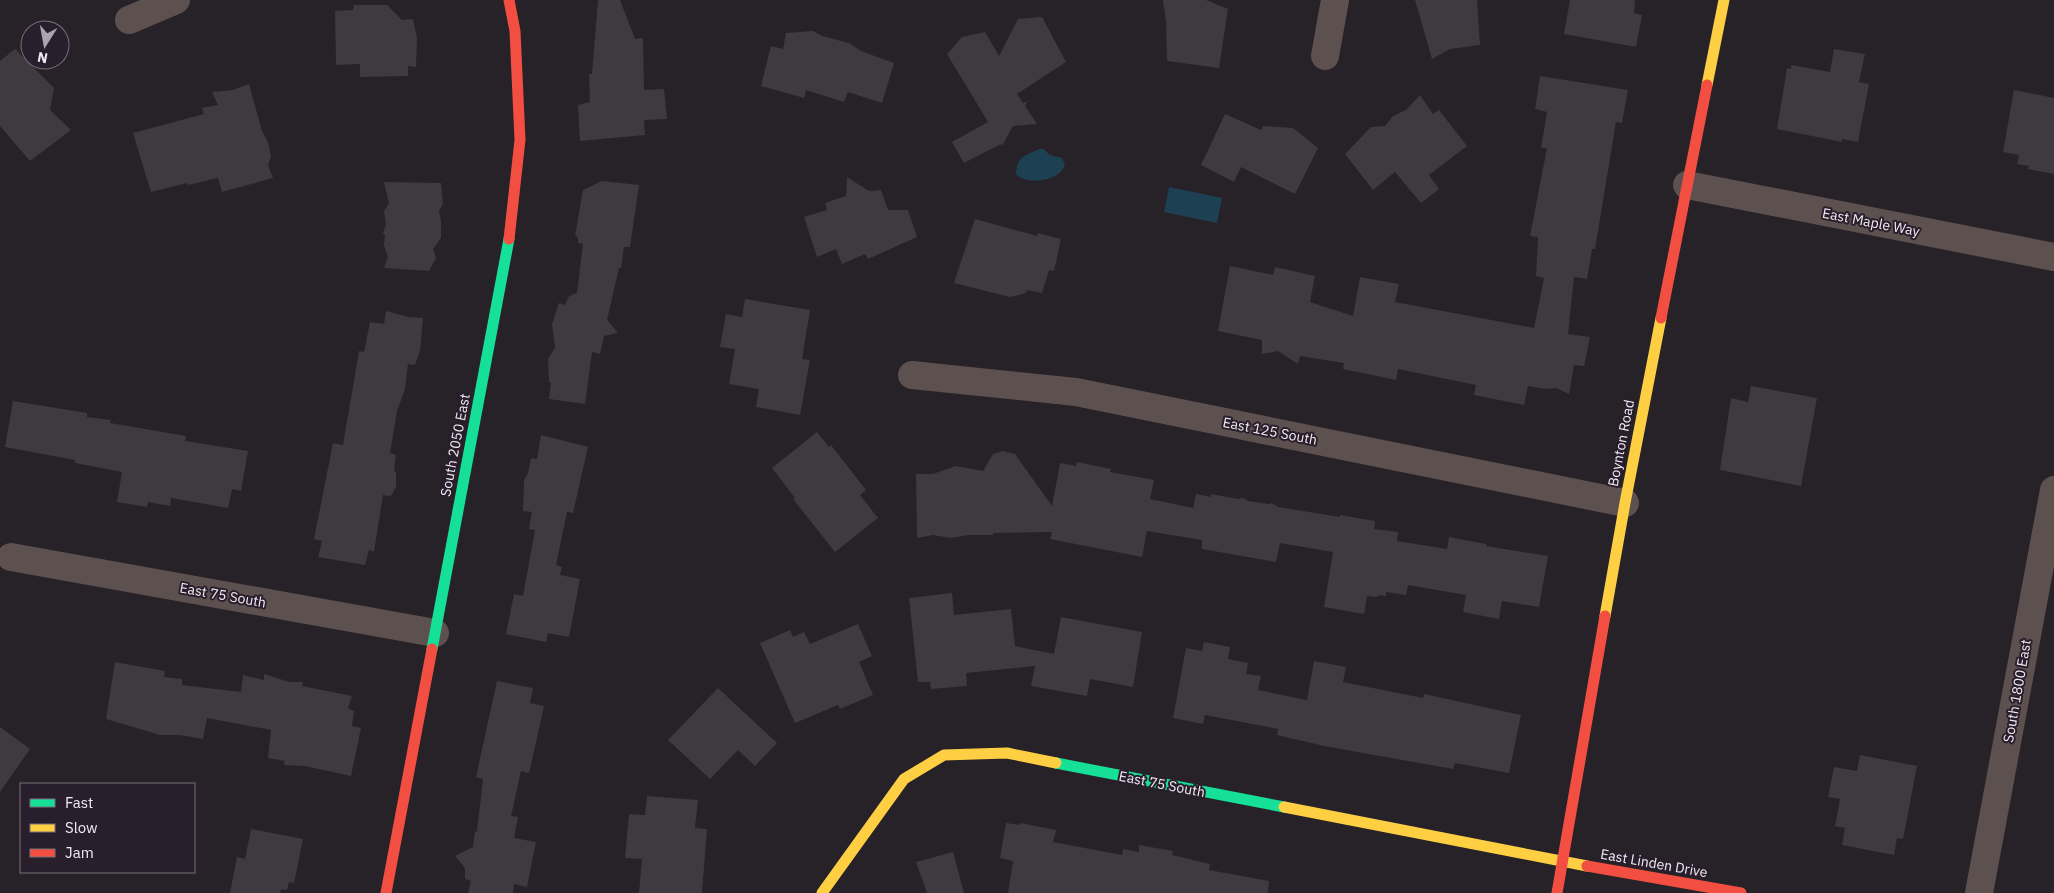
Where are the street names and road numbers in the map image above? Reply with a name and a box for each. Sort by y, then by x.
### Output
street label: East Maple Way [1821,204,1921,240]
street label: South 2050 East [436,392,474,498]
street label: Boynton Road [1604,398,1638,488]
street label: East 125 South [1221,413,1319,449]
street label: East 75 South [178,579,268,611]
street label: South 1800 East [1999,638,2035,744]
street label: East 75 South [1117,767,1207,801]
street label: East Linden Drive [1599,845,1709,881]

